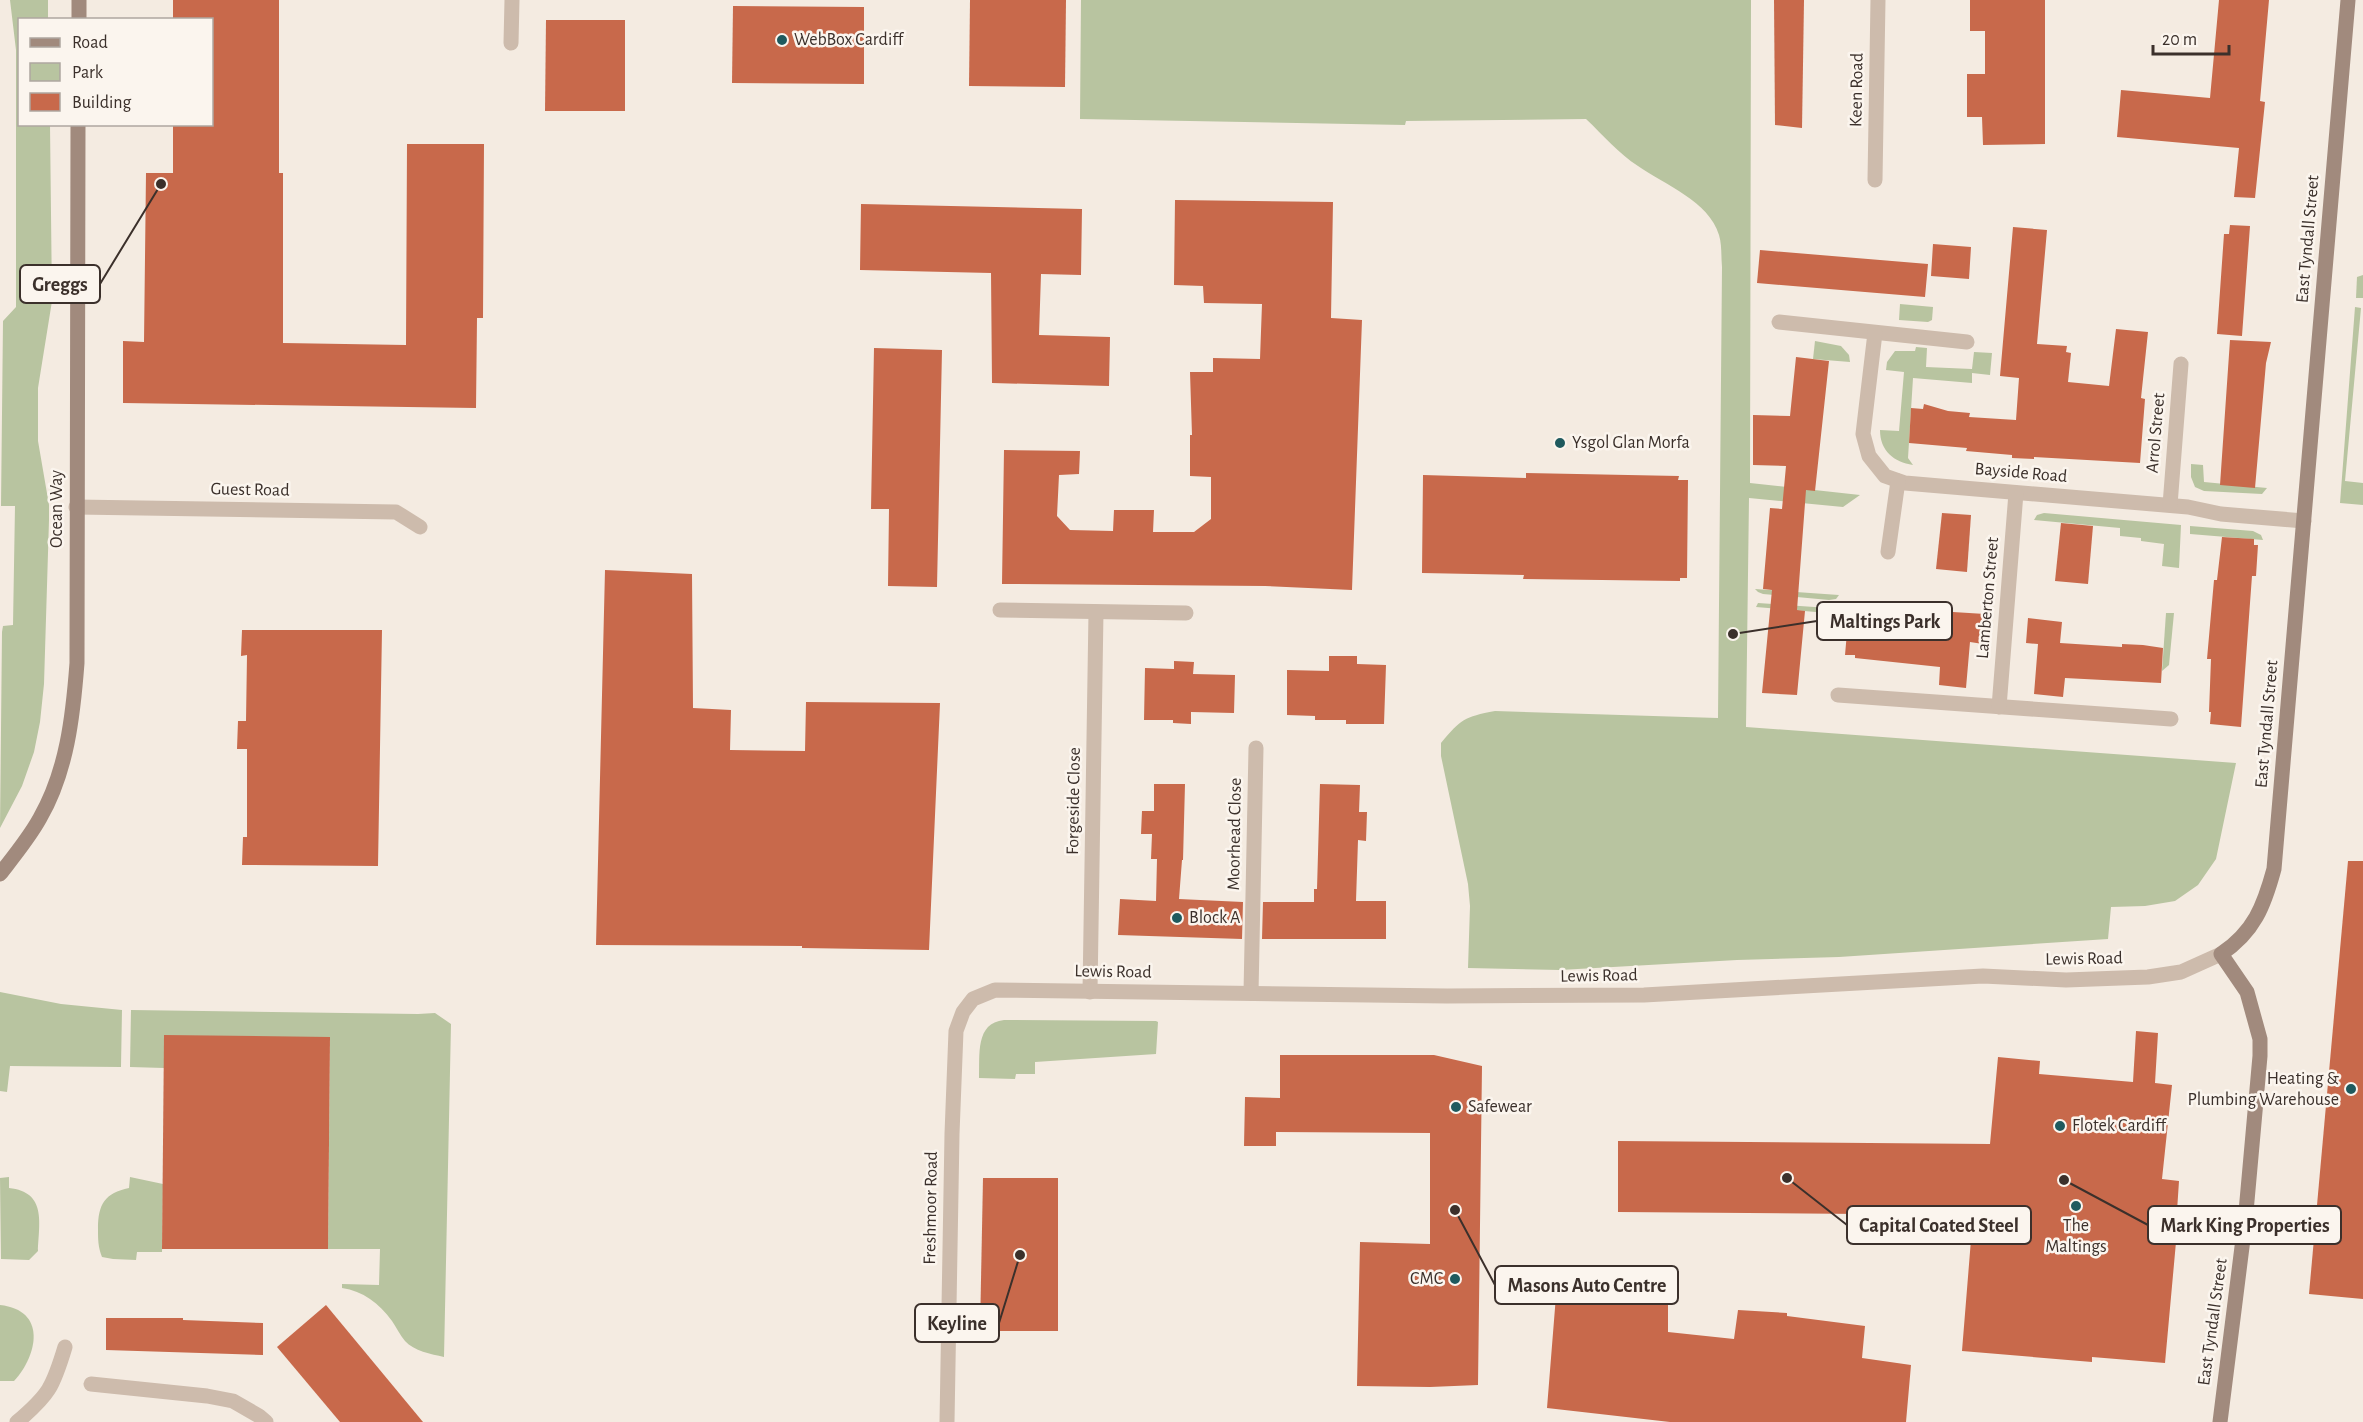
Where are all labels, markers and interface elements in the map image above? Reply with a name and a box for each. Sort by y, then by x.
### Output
legend [18,18,213,126]
scale bar [2153,18,2230,56]
place label: WebBox Cardiff [794,31,905,49]
text: 20 m [2162,31,2197,49]
marker: WebBox Cardiff [775,33,789,47]
text: Road [72,34,108,52]
street label: Keen Road [1847,53,1867,127]
text: Park [72,64,104,82]
text: Building [72,94,132,112]
street label: East Tyndall Street [2293,174,2323,304]
callout: Greggs [20,265,100,303]
text: Greggs [32,275,88,295]
street label: Arrol Street [2144,392,2168,474]
place label: Ysgol Glan Morfa [1572,434,1690,452]
marker: Ysgol Glan Morfa [1553,436,1567,450]
street label: Bayside Road [1974,460,2068,486]
street label: Ocean Way [48,470,66,548]
street label: Guest Road [210,480,290,500]
street label: Lamberton Street [1974,536,2002,660]
callout: Maltings Park [1817,602,1952,640]
text: Maltings Park [1830,612,1940,632]
street label: East Tyndall Street [2252,659,2282,789]
street label: Forgeside Close [1064,747,1084,855]
street label: Moorhead Close [1225,777,1245,891]
place label: Block A [1189,909,1241,927]
marker: Block A [1170,911,1184,925]
street label: Lewis Road [2045,949,2123,969]
street label: Lewis Road [1074,962,1152,982]
street label: Lewis Road [1560,966,1638,986]
place label: Heating & Plumbing Warehouse [2187,1070,2340,1109]
marker: Heating & Plumbing Warehouse [2344,1082,2358,1096]
place label: Safewear [1468,1098,1532,1116]
marker: Safewear [1449,1100,1463,1114]
place label: Flotek Cardiff [2072,1117,2167,1135]
marker: Flotek Cardiff [2053,1119,2067,1133]
street label: Freshmoor Road [921,1151,941,1265]
marker: The Maltings [2069,1199,2083,1213]
callout: Capital Coated Steel [1847,1206,2031,1244]
callout: Mark King Properties [2148,1206,2341,1244]
text: Capital Coated Steel [1859,1216,2019,1236]
text: Mark King Properties [2160,1216,2330,1236]
place label: The Maltings [2045,1217,2107,1256]
street label: East Tyndall Street [2195,1257,2231,1387]
callout: Masons Auto Centre [1495,1266,1678,1304]
place label: CMC [1410,1270,1443,1288]
marker: CMC [1448,1272,1462,1286]
text: Masons Auto Centre [1508,1276,1666,1296]
callout: Keyline [915,1304,999,1342]
text: Keyline [927,1314,987,1334]

